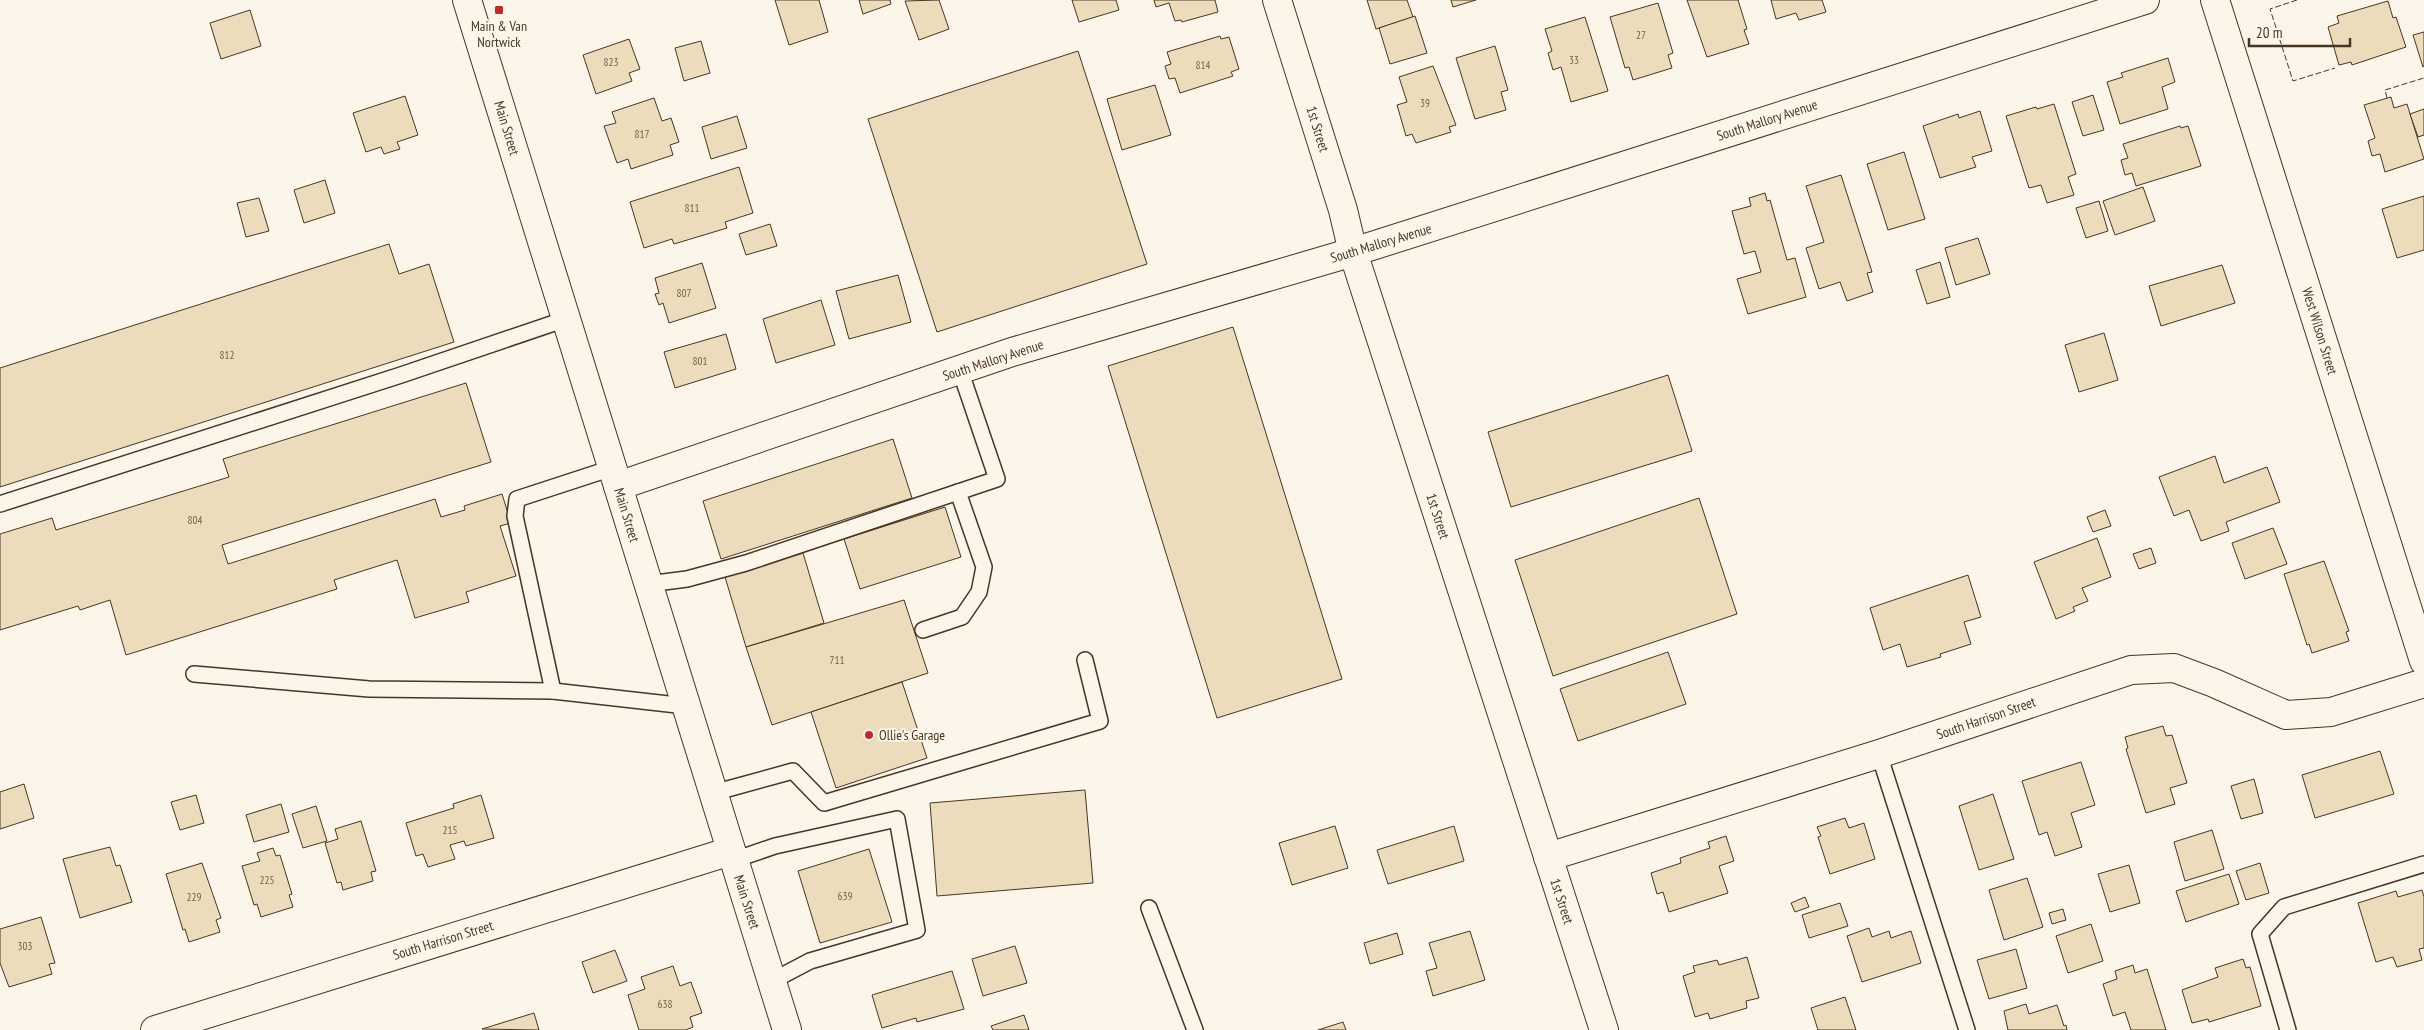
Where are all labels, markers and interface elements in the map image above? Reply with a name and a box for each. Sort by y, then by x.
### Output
marker: Main & Van Nortwick [493,4,505,16]
scale bar [2249,15,2350,47]
place label: Main & Van Nortwick [471,17,527,51]
text: 20 m [2256,23,2282,42]
house number: 27 [1636,28,1646,42]
house number: 33 [1569,53,1579,67]
house number: 823 [604,55,618,69]
house number: 814 [1196,58,1210,72]
street label: South Mallory Avenue [1714,95,1820,145]
house number: 39 [1420,96,1430,110]
street label: Main Street [490,99,524,157]
street label: 1st Street [1303,104,1333,154]
house number: 817 [635,127,649,141]
house number: 811 [685,201,699,215]
street label: South Mallory Avenue [1328,219,1434,267]
street label: West Wilson Street [2298,285,2342,377]
house number: 807 [677,286,691,300]
street label: South Mallory Avenue [940,335,1046,385]
house number: 812 [220,348,234,362]
house number: 801 [693,354,707,368]
street label: Main Street [610,486,644,544]
street label: 1st Street [1422,491,1454,541]
house number: 804 [188,513,202,527]
house number: 711 [830,653,844,667]
street label: South Harrison Street [1934,693,2038,743]
place label: Ollie's Garage [879,726,945,744]
marker: Ollie's Garage [863,729,875,741]
house number: 215 [443,823,457,837]
house number: 225 [260,873,274,887]
street label: Main Street [730,873,764,931]
street label: 1st Street [1546,876,1578,926]
house number: 639 [838,889,852,903]
house number: 229 [187,890,201,904]
street label: South Harrison Street [391,916,495,964]
house number: 303 [18,939,32,953]
house number: 638 [658,997,672,1011]

